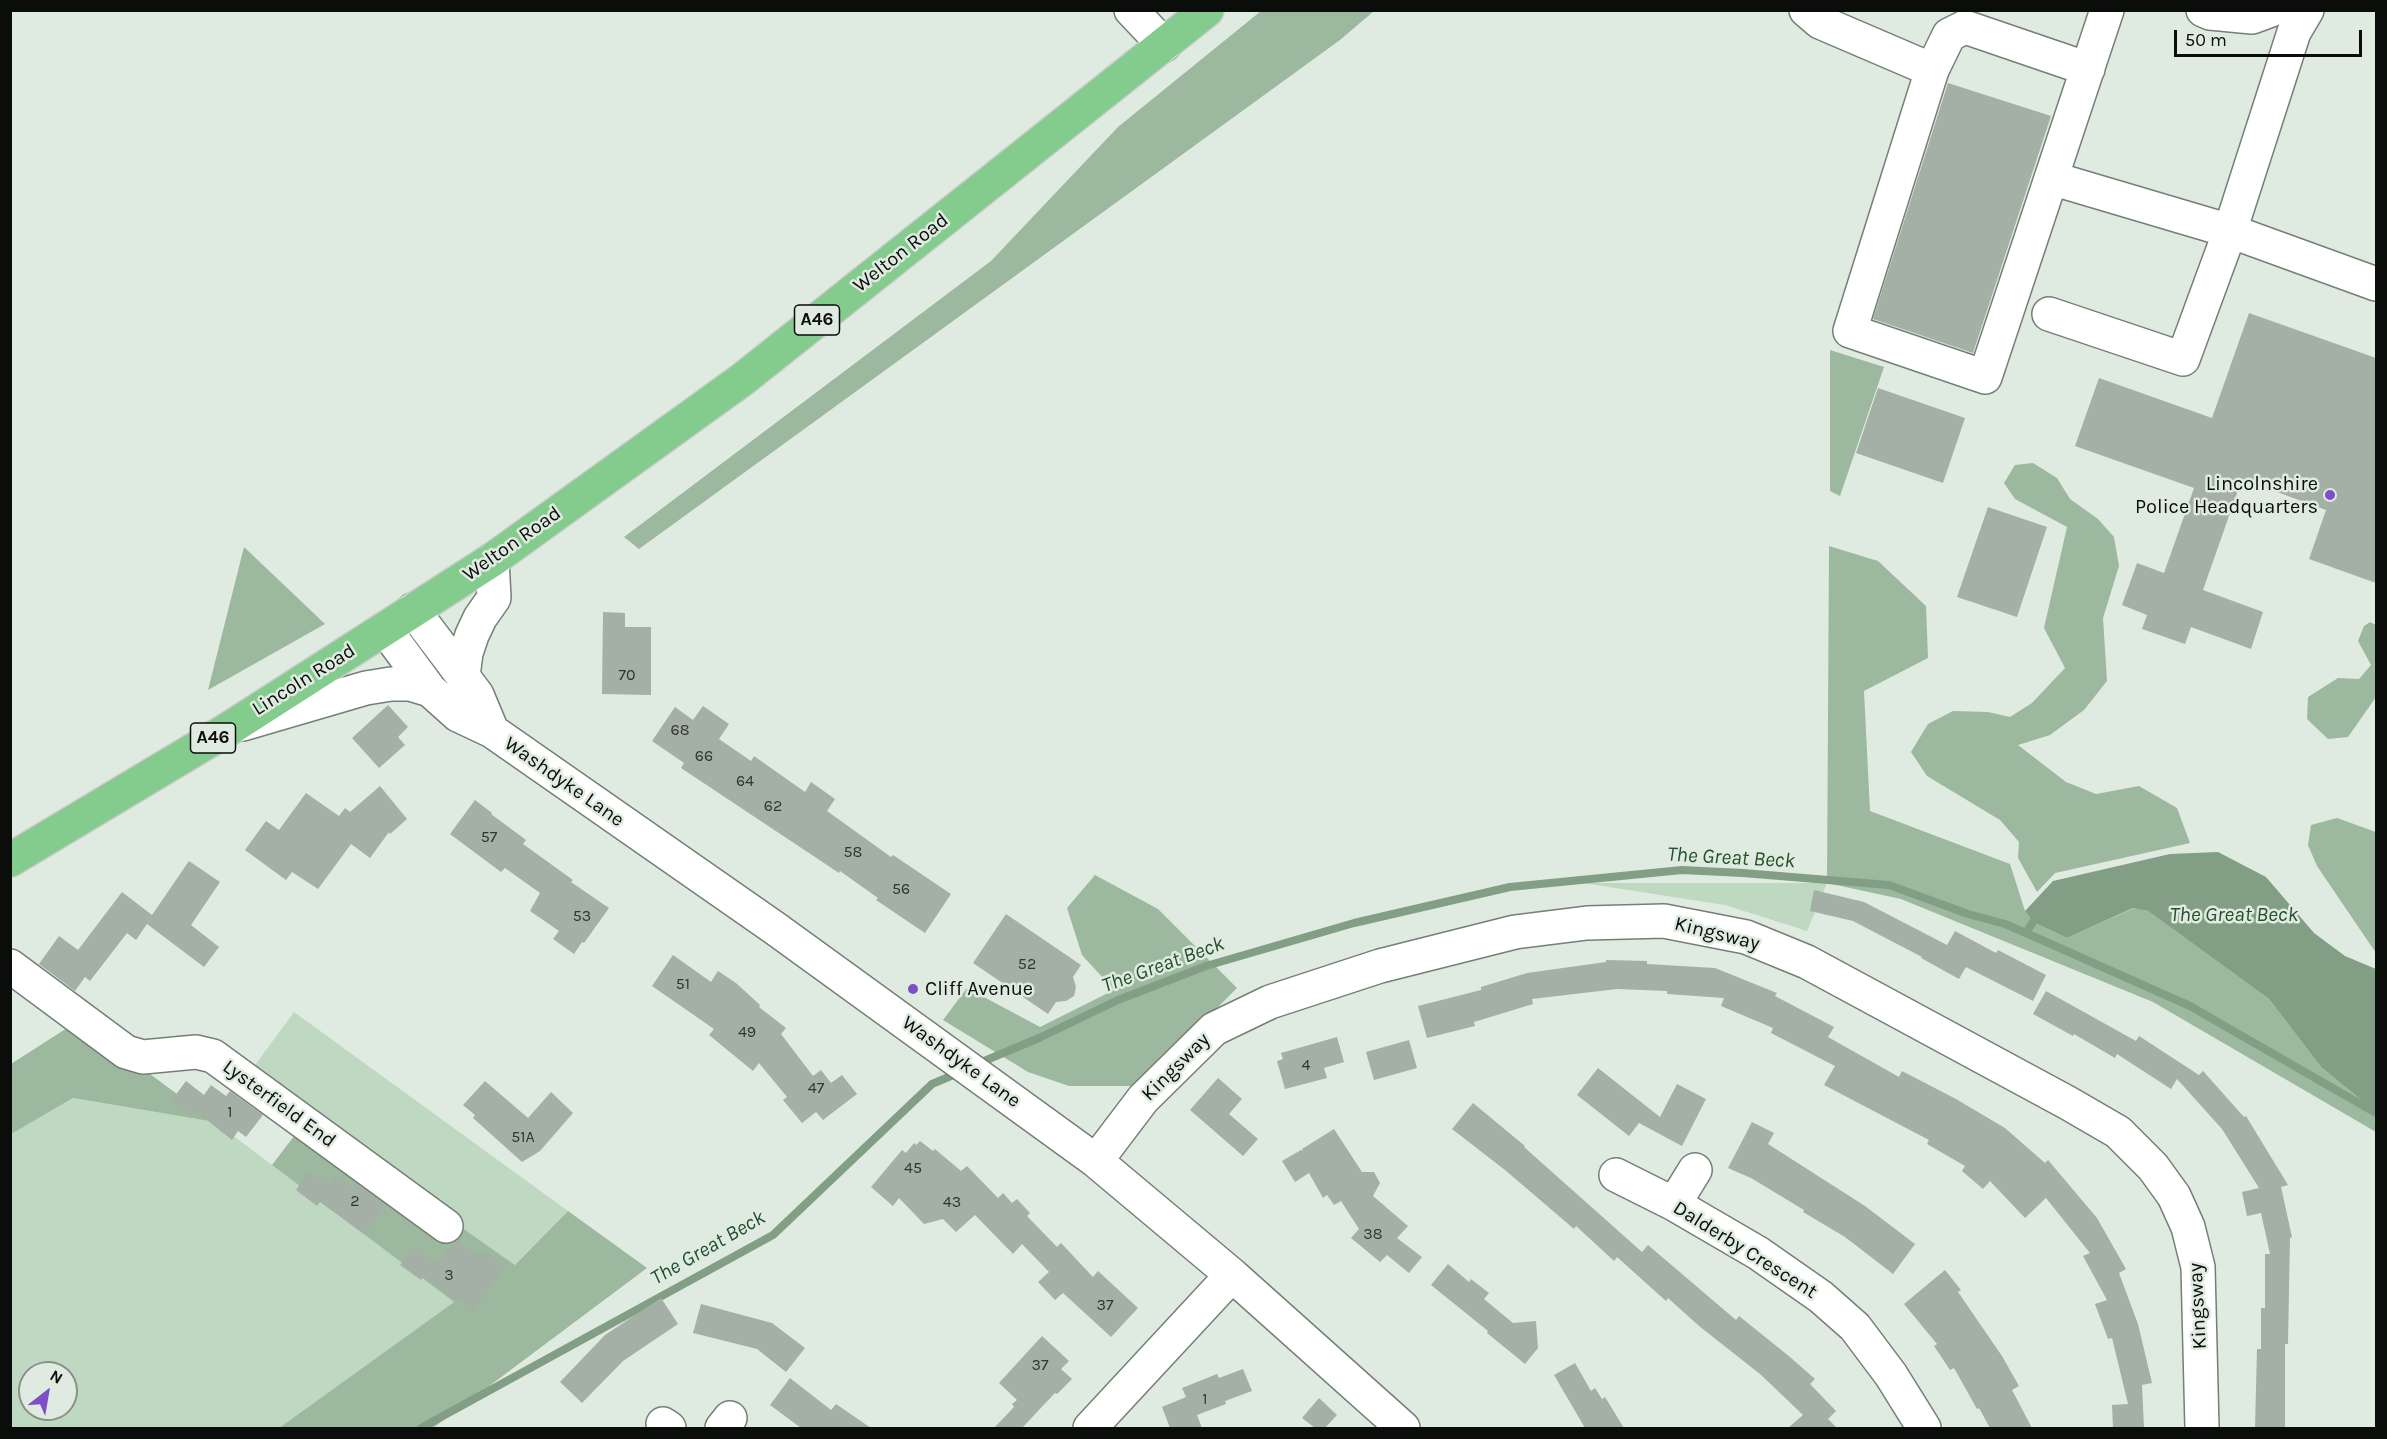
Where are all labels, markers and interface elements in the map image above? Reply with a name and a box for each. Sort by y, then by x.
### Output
scale bar [2177,18,2364,56]
text: 50 m [2185,29,2227,51]
street label: Welton Road [849,208,953,298]
road number: A46 [794,305,840,335]
place label: Lincolnshire Police Headquarters [2135,472,2318,519]
marker: Lincolnshire Police Headquarters [2323,488,2337,502]
street label: Welton Road [458,501,566,587]
street label: Lincoln Road [248,639,360,721]
house number: 70 [618,665,636,685]
house number: 68 [671,720,689,740]
road number: A46 [190,723,236,753]
street label: Washdyke Lane [499,732,629,832]
house number: 66 [695,746,713,766]
house number: 64 [736,771,754,791]
house number: 62 [764,796,782,816]
house number: 57 [481,827,497,847]
house number: 58 [844,842,862,862]
water label: The Great Beck [1666,842,1796,874]
house number: 56 [892,879,910,899]
water label: The Great Beck [2170,902,2298,928]
house number: 53 [573,906,591,926]
street label: Kingsway [1672,912,1762,956]
water label: The Great Beck [1098,931,1228,999]
house number: 52 [1018,954,1036,974]
house number: 51 [676,974,690,994]
place label: Cliff Avenue [925,977,1033,1001]
marker: Cliff Avenue [906,982,920,996]
street label: Washdyke Lane [897,1011,1025,1113]
house number: 49 [738,1022,756,1042]
street label: Kingsway [1137,1028,1215,1106]
street label: Lysterfield End [218,1055,340,1153]
house number: 4 [1302,1055,1310,1075]
house number: 47 [808,1078,824,1098]
house number: 1 [227,1102,233,1122]
house number: 51A [511,1127,535,1147]
house number: 45 [904,1158,922,1178]
house number: 2 [350,1191,360,1211]
house number: 43 [943,1192,961,1212]
street label: Dalderby Crescent [1668,1196,1822,1304]
water label: The Great Beck [646,1205,770,1291]
house number: 38 [1363,1224,1383,1244]
street label: Kingsway [2184,1262,2212,1350]
house number: 3 [444,1265,454,1285]
house number: 37 [1097,1295,1113,1315]
house number: 37 [1032,1355,1048,1375]
north arrow [18,1361,78,1421]
text: N [47,1366,66,1388]
house number: 1 [1202,1389,1208,1409]

